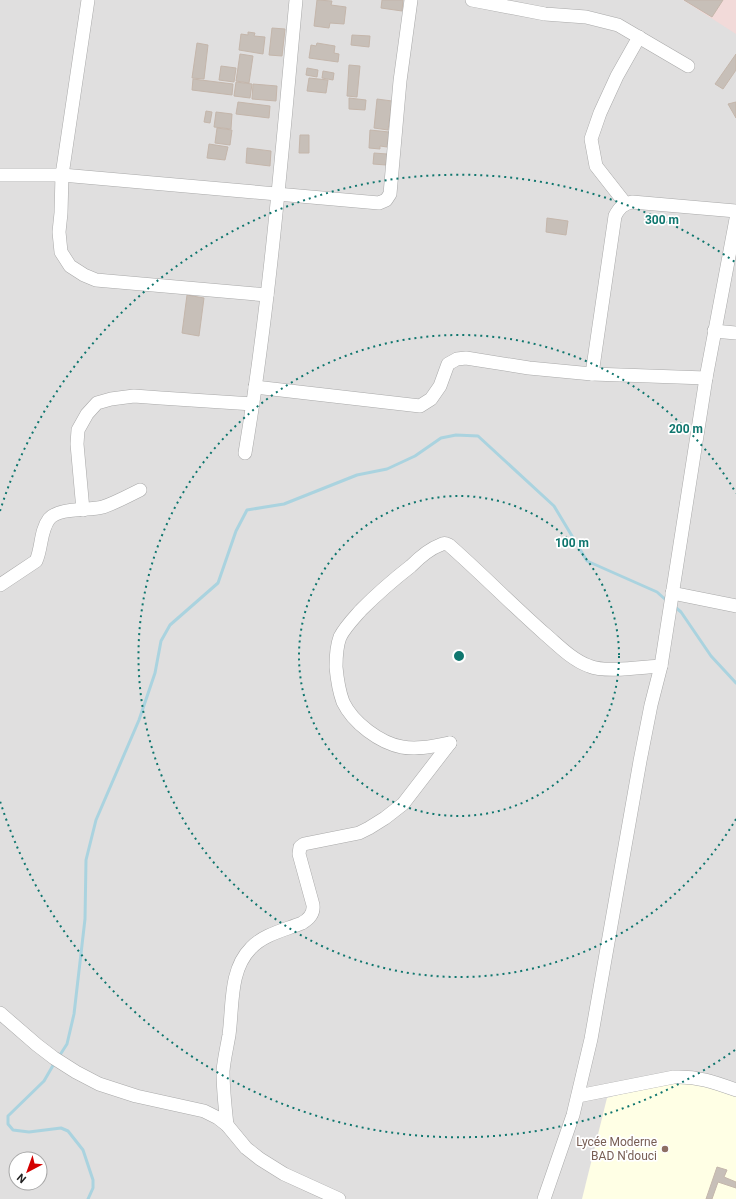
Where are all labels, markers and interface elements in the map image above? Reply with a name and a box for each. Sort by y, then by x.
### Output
text: 300 m [645,213,679,227]
text: 200 m [669,422,703,436]
text: 100 m [555,536,589,550]
centre of rings [452,649,466,663]
place label: Lycée Moderne BAD N'douci [576,1135,657,1163]
marker: Lycée Moderne BAD N'douci [660,1144,670,1154]
north arrow [8,1151,48,1191]
text: N [14,1171,29,1186]

